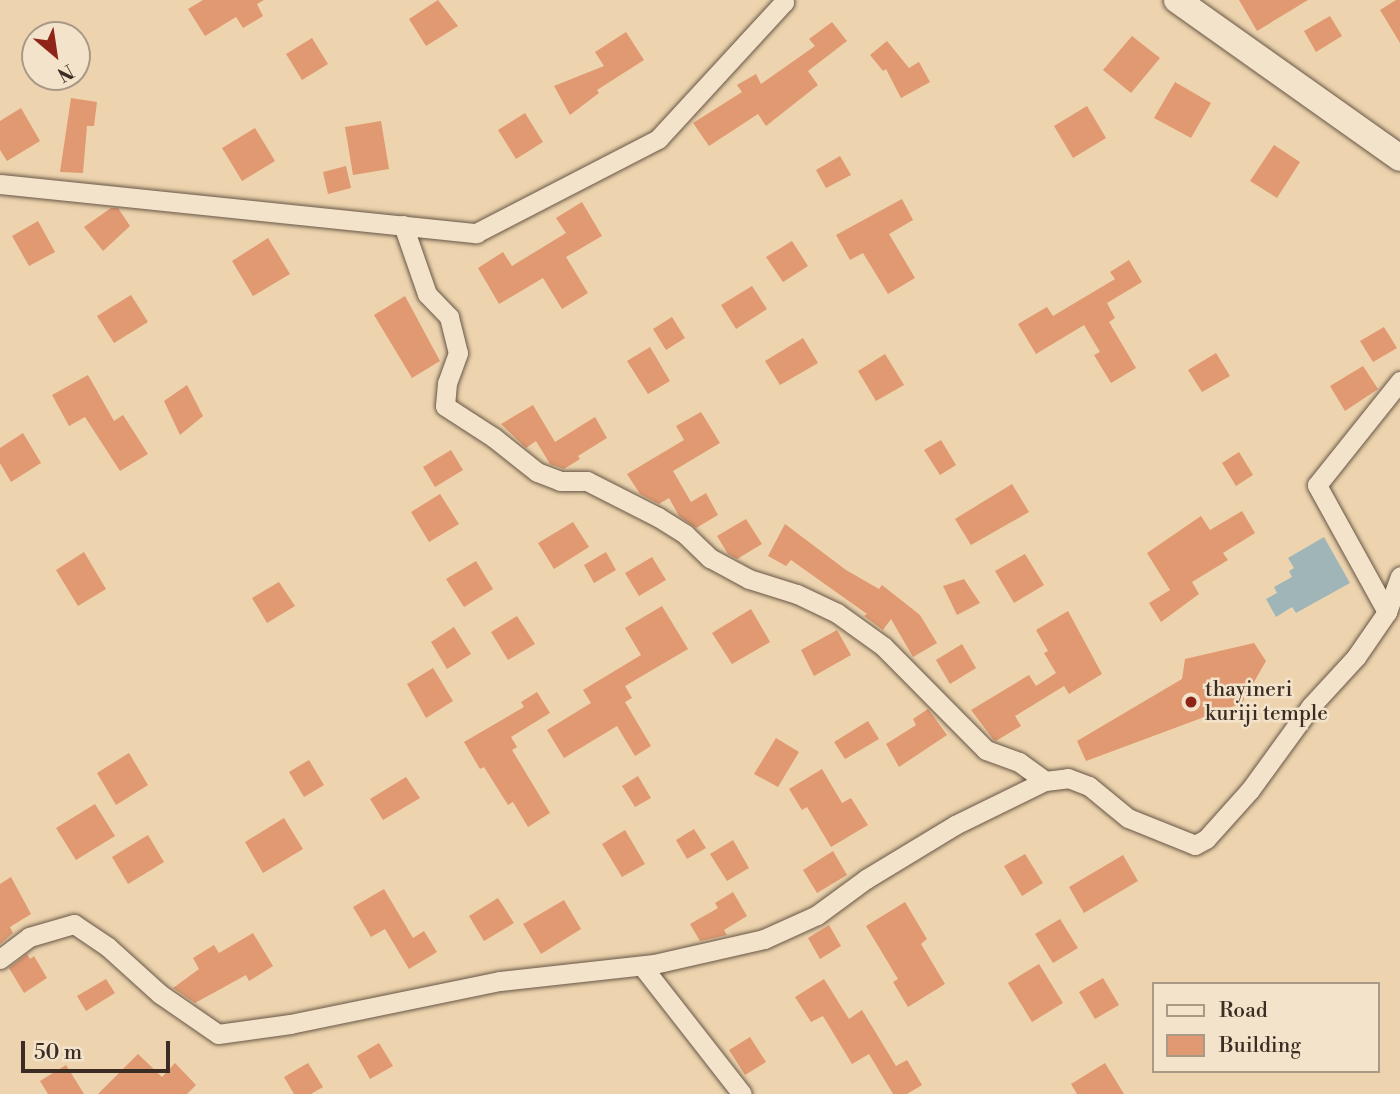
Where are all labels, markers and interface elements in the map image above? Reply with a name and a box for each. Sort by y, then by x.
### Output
north arrow [21,21,91,91]
text: N [53,58,78,87]
place label: thayineri kuriji temple [1205,677,1328,727]
marker: thayineri kuriji temple [1183,694,1199,710]
legend [1152,982,1379,1073]
text: Road [1219,998,1268,1024]
scale bar [24,1028,173,1072]
text: Building [1219,1033,1301,1059]
text: 50 m [34,1040,82,1066]

